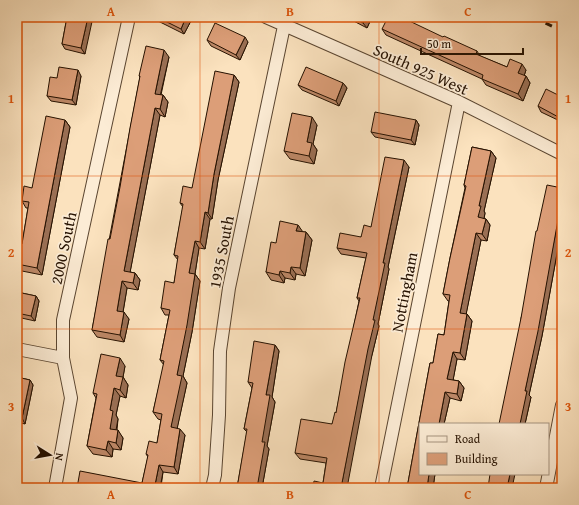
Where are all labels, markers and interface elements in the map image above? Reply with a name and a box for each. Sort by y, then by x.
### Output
text: A [107,2,116,21]
text: B [286,2,294,21]
text: C [464,2,472,21]
scale bar [421,30,523,56]
text: 50 m [427,35,451,52]
street label: South 925 West [370,37,473,101]
text: 1 [8,89,14,108]
text: 1 [565,89,571,108]
street label: 2000 South [44,209,82,286]
street label: 1935 South [202,214,240,290]
text: 2 [8,243,15,262]
text: 2 [565,243,572,262]
street label: Nottingham [384,250,424,334]
text: 3 [8,397,14,416]
text: 3 [565,397,571,416]
legend [419,423,549,475]
text: Road [455,430,481,447]
north arrow [30,435,70,475]
text: Building [455,450,498,467]
text: N [51,452,68,463]
text: A [107,485,116,504]
text: B [286,485,294,504]
text: C [464,485,472,504]

